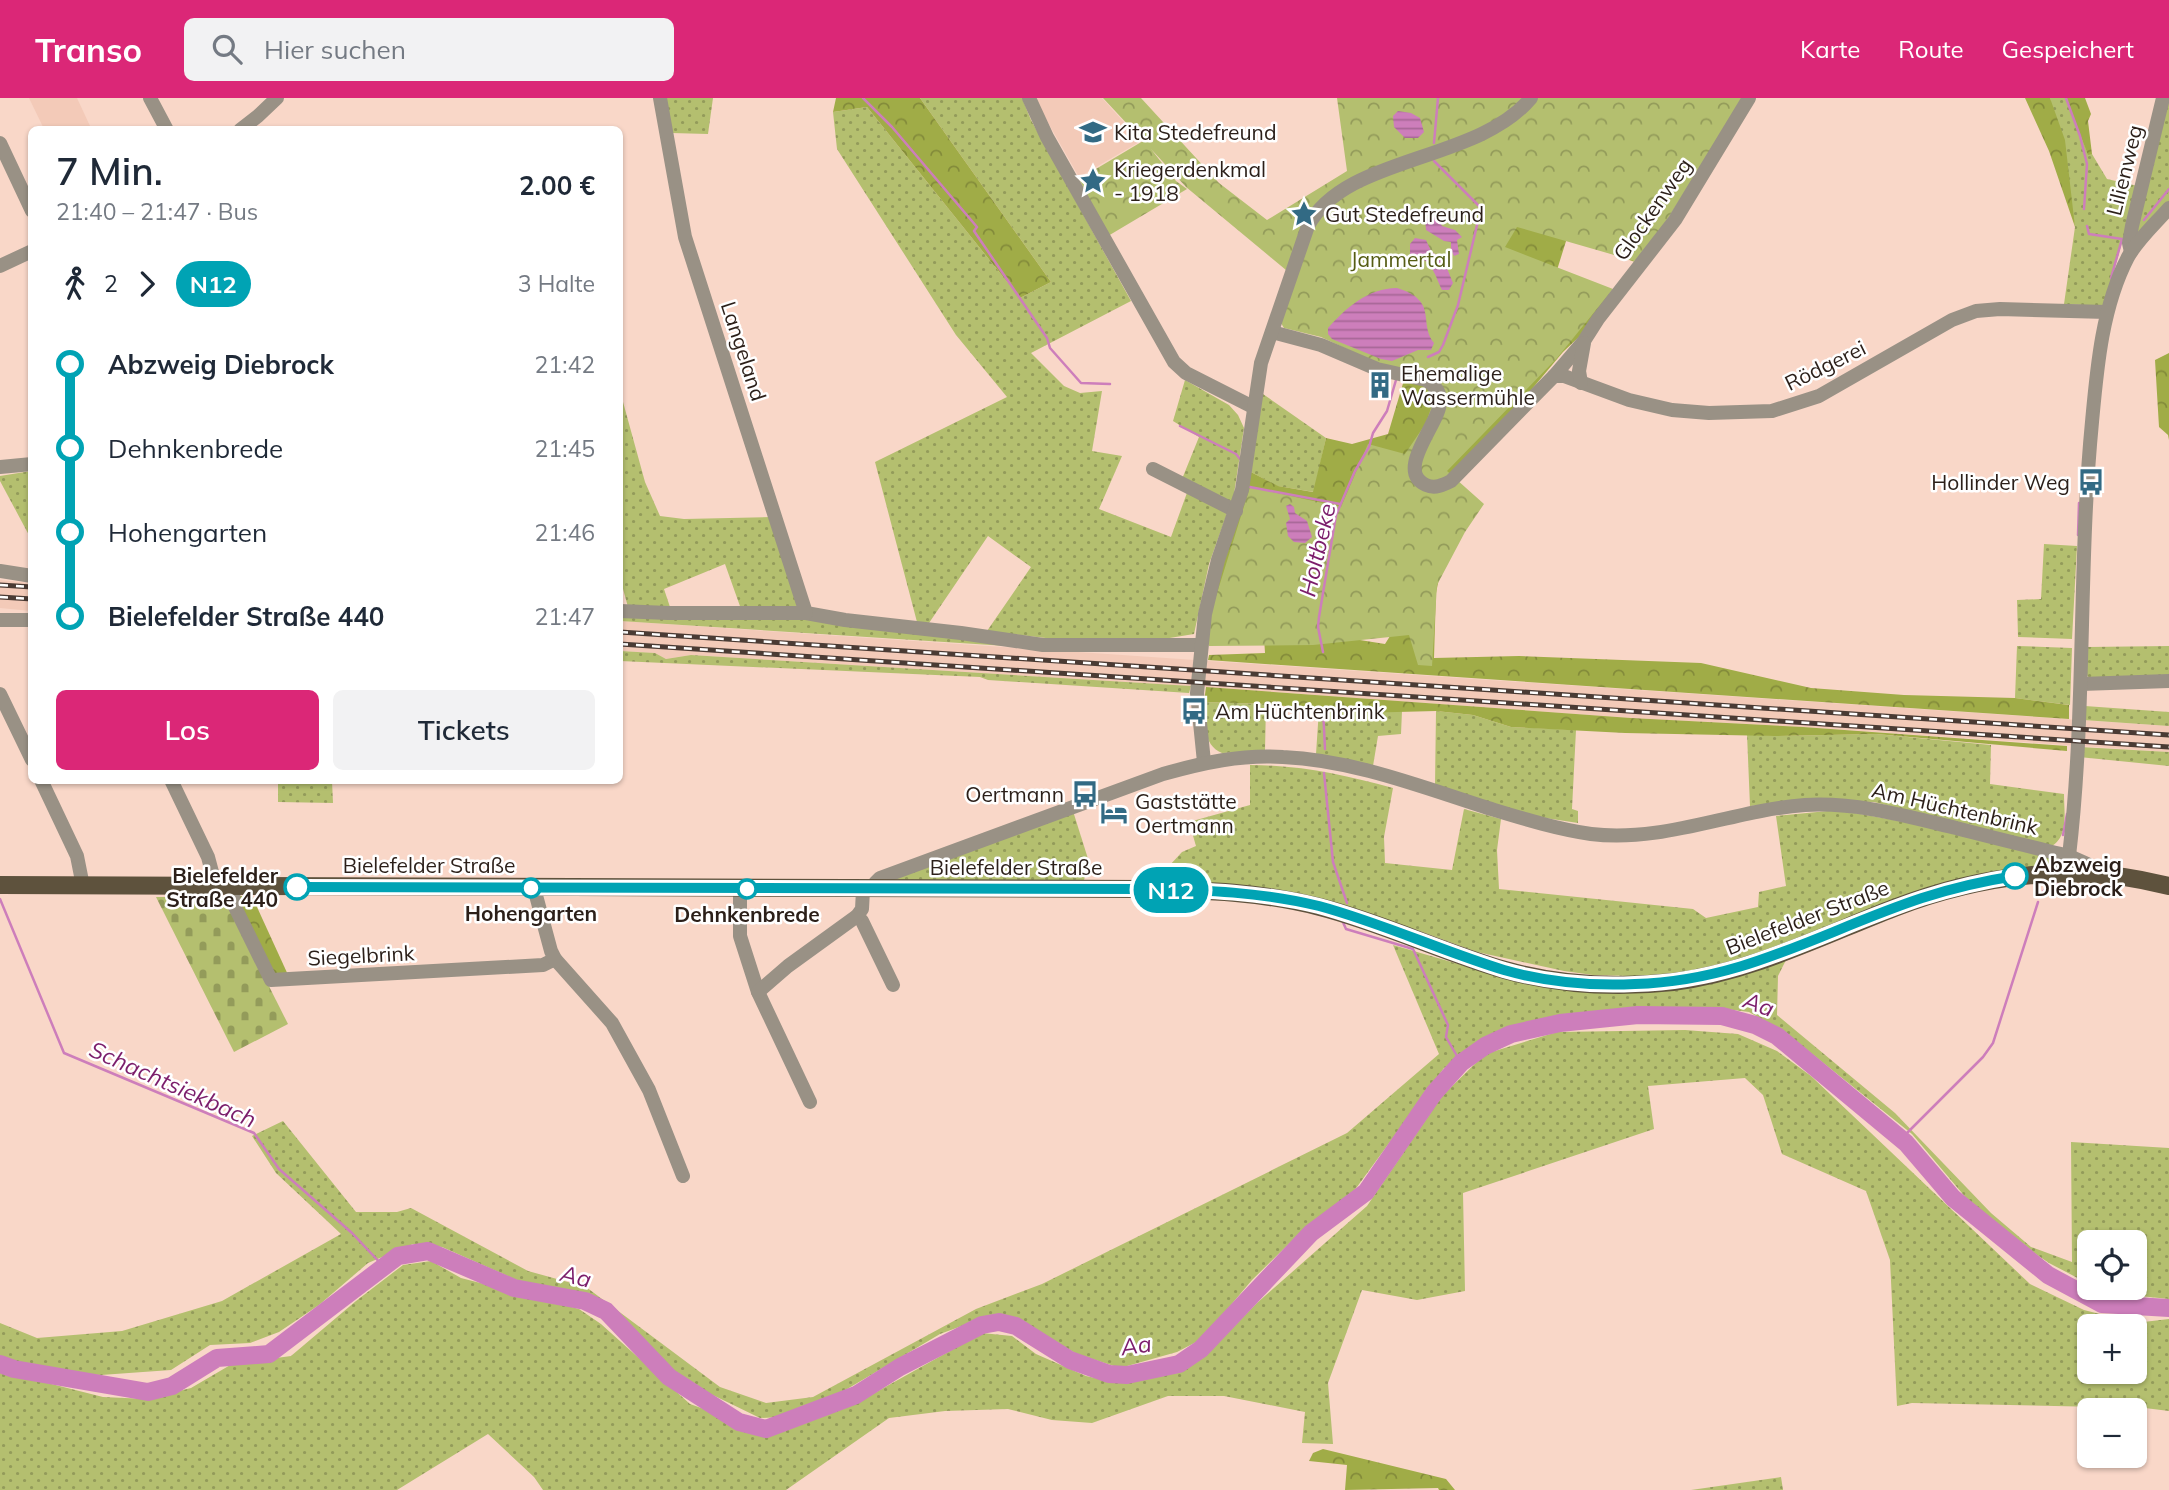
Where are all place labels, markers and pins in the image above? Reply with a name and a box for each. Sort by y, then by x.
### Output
school or university icon: Kita Stedefreund [1078,117,1108,147]
place label: Kita Stedefreund [1114,119,1277,145]
place label: Kriegerdenkmal - 1918 [1114,156,1266,206]
place icon: Kriegerdenkmal - 1918 [1078,166,1108,196]
place icon: Gut Stedefreund [1289,199,1319,229]
place label: Gut Stedefreund [1325,201,1484,227]
place label: Ehemalige Wassermühle [1401,360,1535,410]
building icon: Ehemalige Wassermühle [1365,370,1395,400]
bus stop icon: Hollinder Weg [2076,467,2106,497]
place label: Hollinder Weg [1931,469,2070,495]
bus stop icon: Am Hüchtenbrink [1179,696,1209,726]
place label: Am Hüchtenbrink [1215,698,1385,724]
bus stop icon: Oertmann [1070,779,1100,809]
place label: Oertmann [965,781,1064,807]
place label: Gaststätte Oertmann [1135,788,1237,838]
hotel icon: Gaststätte Oertmann [1099,798,1129,828]
place label: Abzweig Diebrock [2034,851,2123,901]
place label: Bielefelder Straße 440 [166,862,279,912]
marker: Abzweig Diebrock [2002,863,2028,889]
marker: Bielefelder Straße 440 [284,874,310,900]
marker: Hohengarten [521,878,541,898]
marker: Dehnkenbrede [737,879,757,899]
place label: Hohengarten [465,900,597,926]
place label: Dehnkenbrede [674,901,820,927]

